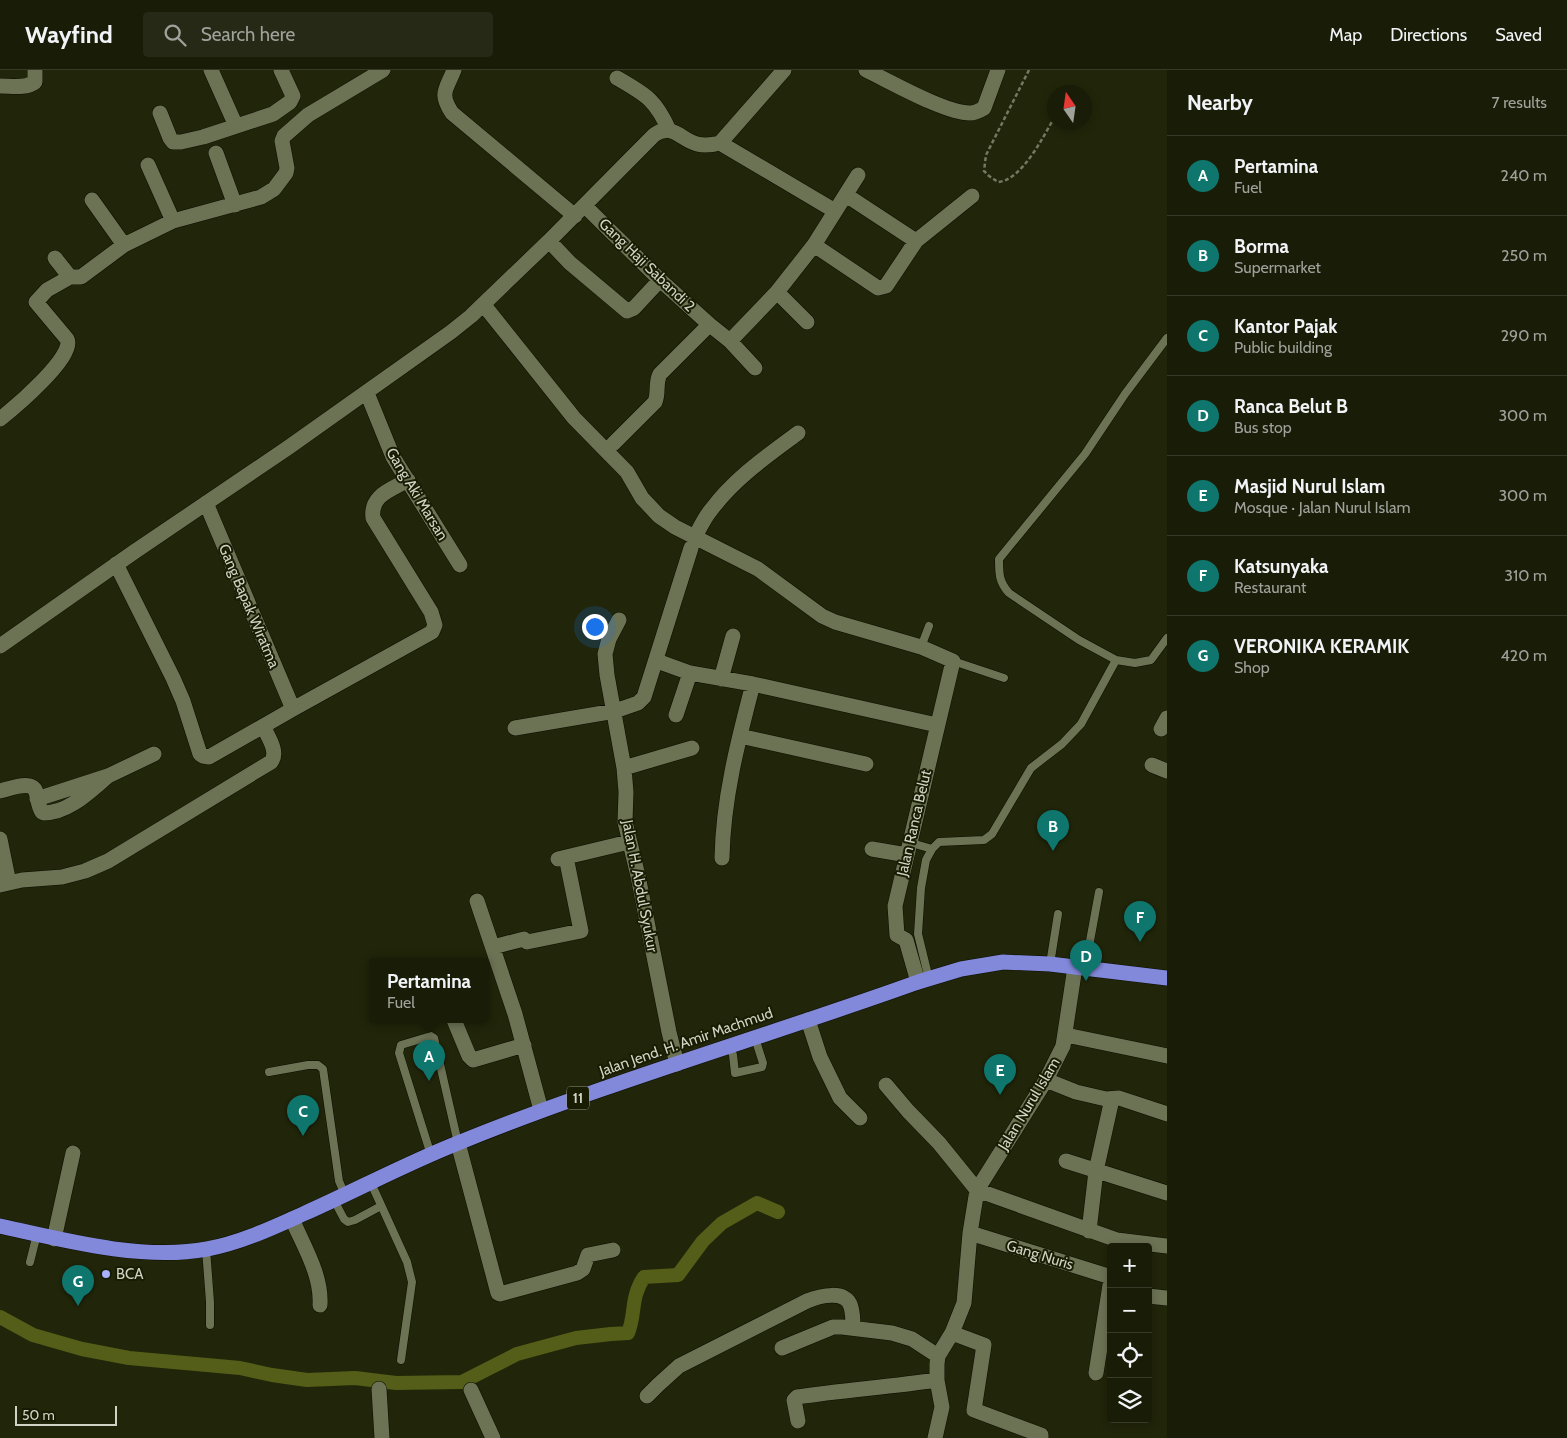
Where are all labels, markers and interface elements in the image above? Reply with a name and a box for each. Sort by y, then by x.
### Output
search box [143,12,493,57]
text: Wayfind [25,20,113,49]
icon: search [161,21,189,49]
text: Search here [201,23,295,46]
text: Map [1329,24,1362,46]
text: Directions [1390,24,1467,46]
text: Saved [1495,24,1542,46]
north arrow [1047,85,1092,130]
text: Nearby [1187,90,1253,115]
text: 7 results [1492,93,1547,112]
text: Pertamina [1234,155,1318,178]
text: A [1198,166,1208,185]
text: 240 m [1501,166,1547,185]
text: Fuel [1234,178,1262,197]
street label: Gang Haji Sabandi 2 [595,215,699,316]
text: Borma [1234,235,1289,258]
text: B [1198,246,1208,265]
text: 250 m [1501,246,1547,265]
text: Supermarket [1234,258,1321,277]
text: Kantor Pajak [1234,315,1337,338]
text: C [1198,326,1208,345]
text: 290 m [1501,326,1547,345]
text: Public building [1234,338,1332,357]
text: Ranca Belut B [1234,395,1348,418]
text: D [1197,406,1209,425]
text: 300 m [1498,406,1547,425]
text: Bus stop [1234,418,1292,437]
street label: Gang Aki Marsan [382,444,452,544]
text: Masjid Nurul Islam [1234,475,1385,498]
text: E [1198,486,1208,505]
text: 300 m [1498,486,1547,505]
text: Mosque · Jalan Nurul Islam [1234,498,1411,517]
street label: Gang Bapak Wiratma [215,541,284,671]
text: Katsunyaka [1234,555,1329,578]
text: F [1199,566,1207,585]
text: 310 m [1504,566,1547,585]
text: Restaurant [1234,578,1306,597]
your location [582,614,608,640]
text: VERONIKA KERAMIK [1234,635,1409,658]
text: G [1198,646,1208,665]
text: 420 m [1501,646,1547,665]
text: Shop [1234,658,1270,677]
street label: Jalan Ranca Belut [893,768,935,879]
pin: B [1037,810,1069,851]
street label: Jalan H. Abdul Syukur [618,817,662,954]
pin: F [1124,901,1156,942]
pin: D [1070,940,1102,981]
popup [369,958,489,1023]
text: Pertamina [387,970,471,993]
text: Fuel [387,993,415,1012]
street label: Jalan Jend. H. Amir Machmud [596,1004,775,1080]
pin: A [413,1040,445,1081]
pin: E [984,1054,1016,1095]
street label: Jalan Nurul Islam [994,1054,1064,1154]
road number: 11 [567,1086,589,1110]
pin: C [287,1095,319,1136]
street label: Gang Nuris [1004,1236,1076,1274]
map controls [1107,1243,1152,1423]
button: + [1107,1243,1152,1288]
pin: G [62,1265,94,1306]
place label: BCA [116,1265,144,1283]
marker: BCA [100,1268,112,1280]
button: − [1107,1288,1152,1333]
button: locate [1107,1333,1152,1378]
button: layers [1107,1378,1152,1423]
scale bar [15,1403,118,1426]
text: 50 m [22,1406,55,1424]

